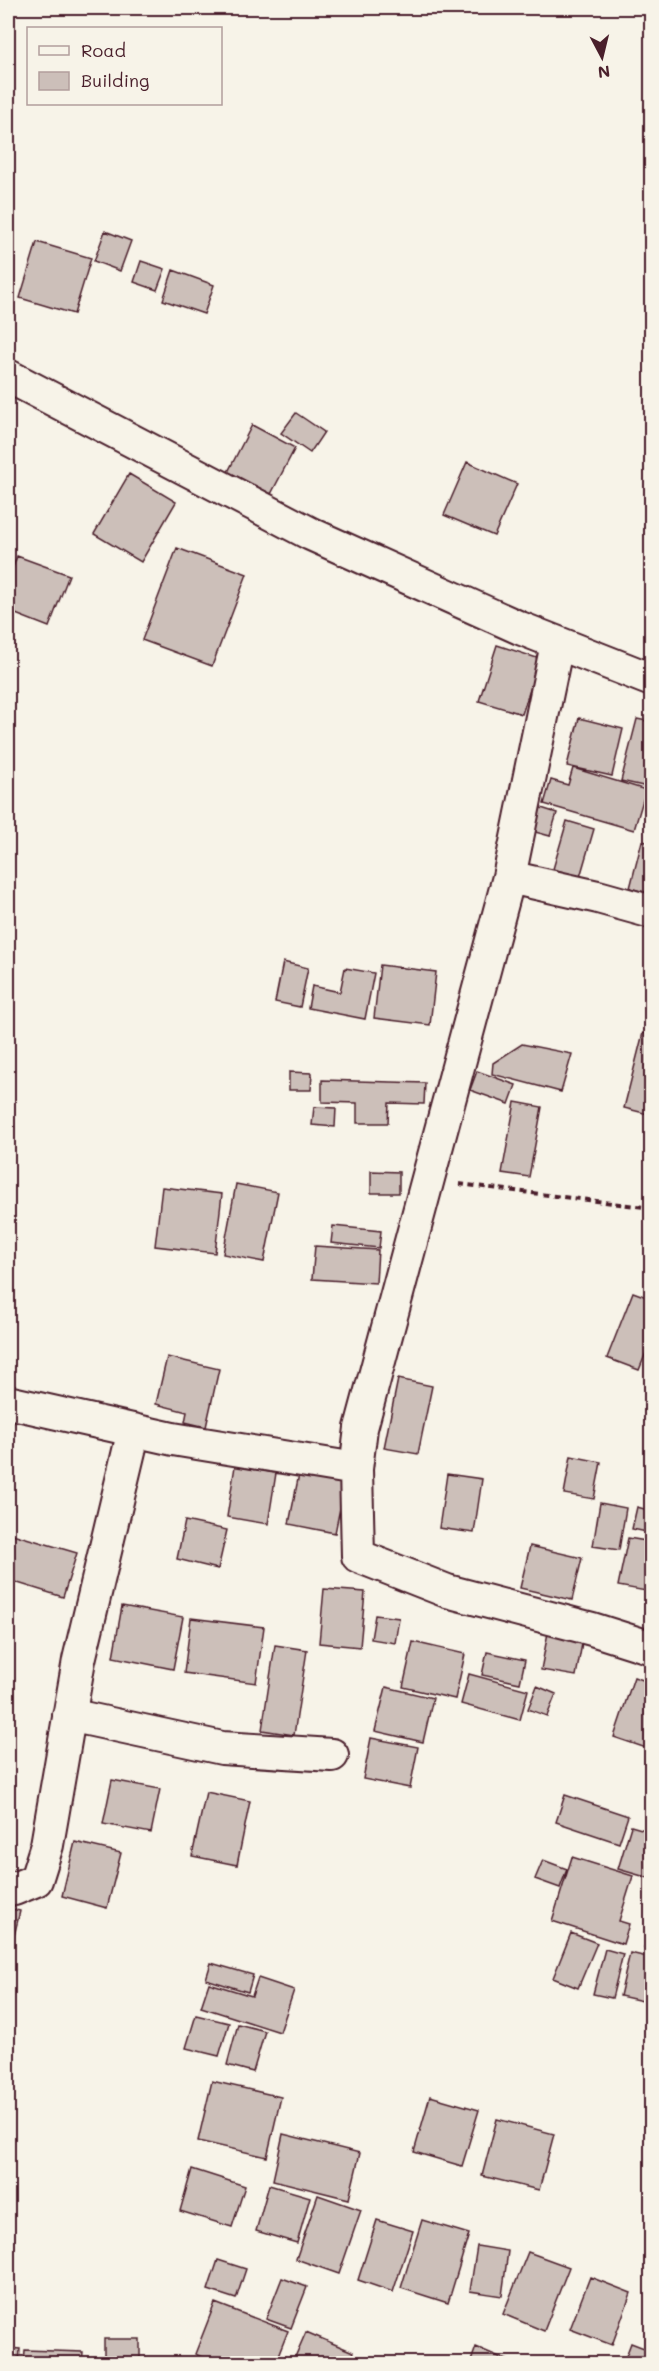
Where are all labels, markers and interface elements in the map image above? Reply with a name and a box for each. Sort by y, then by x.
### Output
legend [27,27,222,105]
north arrow [572,27,632,87]
text: Road [81,38,126,62]
text: N [597,61,611,84]
text: Building [81,68,149,92]

